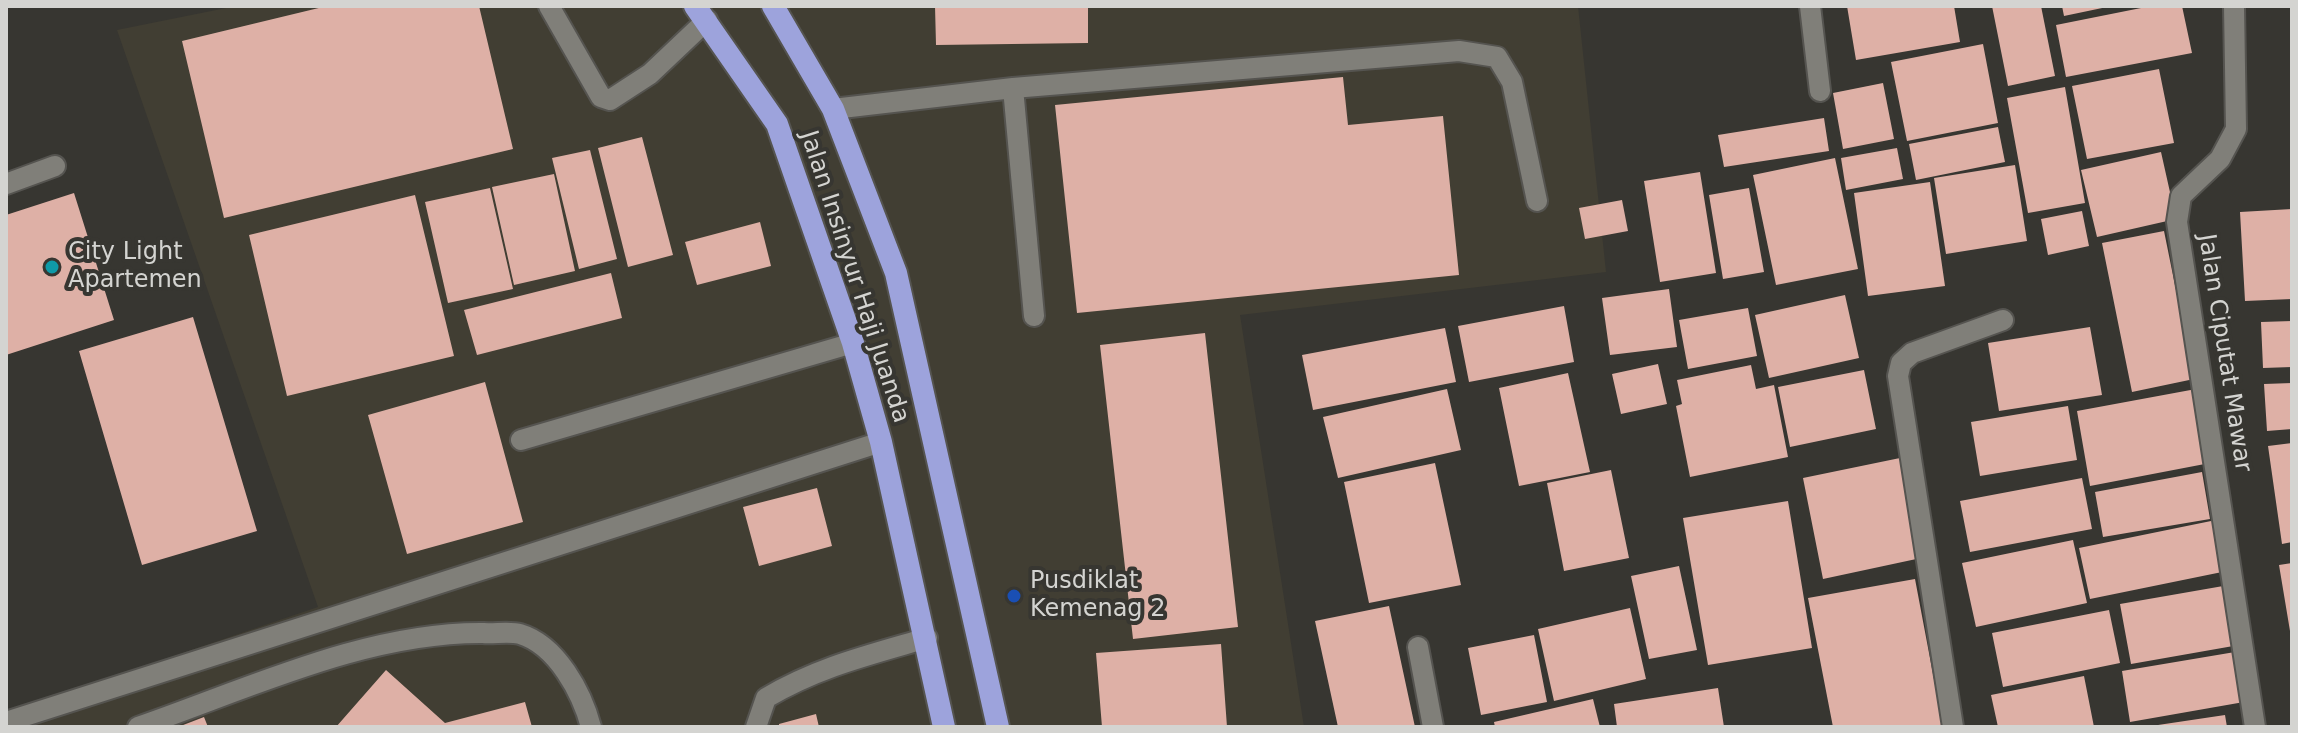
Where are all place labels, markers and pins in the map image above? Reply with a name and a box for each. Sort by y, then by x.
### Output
place label: City Light Apartemen [68,239,202,295]
marker: City Light Apartemen [43,258,61,276]
place label: Pusdiklat Kemenag 2 [1030,568,1166,624]
marker: Pusdiklat Kemenag 2 [1005,587,1023,605]

